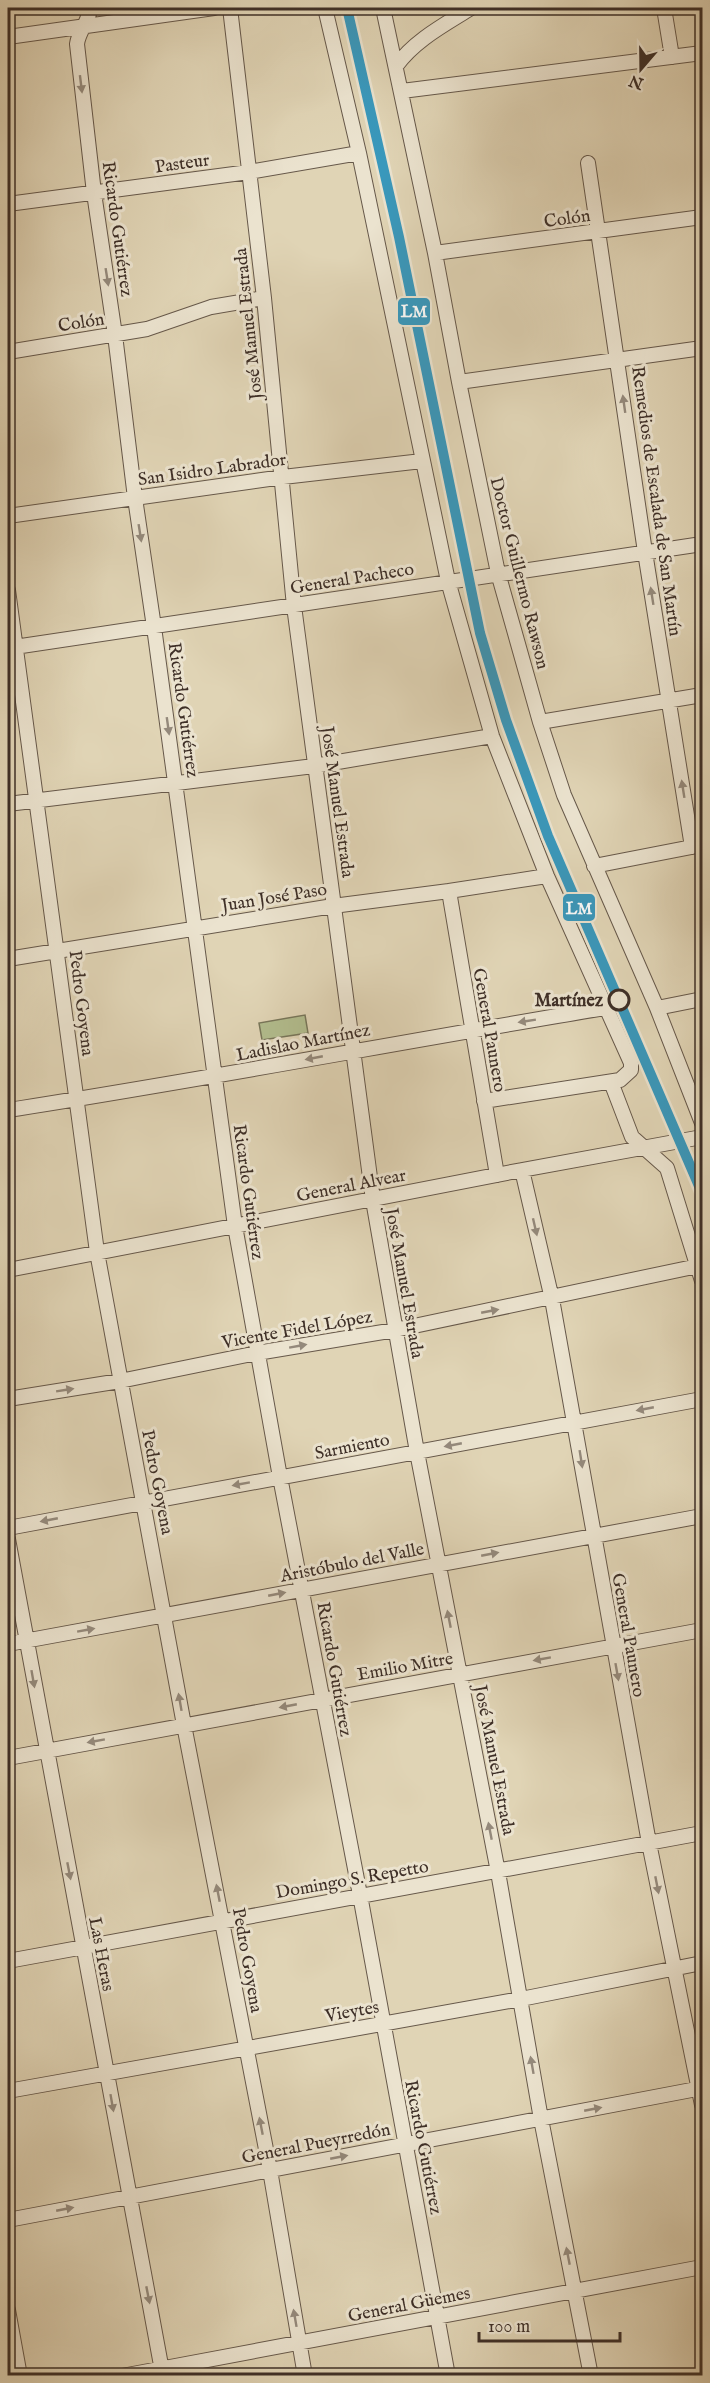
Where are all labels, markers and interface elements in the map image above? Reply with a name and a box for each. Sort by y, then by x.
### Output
north arrow [611,39,671,99]
text: N [626,69,647,93]
one-way arrow [76,75,86,94]
street label: Pasteur [153,149,211,180]
street label: Ricardo Gutiérrez [96,160,137,298]
street label: Colón [543,205,592,234]
street label: José Manuel Estrada [230,247,269,403]
one-way arrow [102,268,111,287]
line badge: LM [397,297,431,326]
text: LM [401,303,427,323]
street label: Colón [56,308,106,338]
street label: Remedios de Escalada de San Martín [625,365,686,638]
one-way arrow [619,394,628,413]
street label: San Isidro Labrador [137,449,288,492]
street label: Doctor Guillermo Rawson [484,475,554,672]
one-way arrow [136,524,145,543]
street label: General Pacheco [289,558,416,601]
one-way arrow [647,587,656,606]
street label: Ricardo Gutiérrez [162,641,203,779]
one-way arrow [163,717,172,736]
street label: José Manuel Estrada [314,723,359,880]
one-way arrow [678,779,687,798]
street label: Juan José Paso [218,879,329,918]
line badge: LM [562,893,596,922]
text: LM [566,900,592,920]
street label: Pedro Goyena [63,949,98,1058]
street label: General Paunero [466,967,511,1094]
marker: Martínez [608,989,630,1011]
place label: Martínez [535,990,604,1013]
one-way arrow [517,1017,536,1026]
street label: Ladislao Martínez [234,1019,372,1068]
one-way arrow [304,1054,323,1063]
street label: Ricardo Gutiérrez [227,1123,268,1261]
street label: General Alvear [295,1165,408,1208]
street label: José Manuel Estrada [379,1204,428,1361]
one-way arrow [530,1218,540,1236]
street label: Vicente Fidel López [219,1306,374,1355]
one-way arrow [481,1306,500,1315]
one-way arrow [289,1341,308,1350]
one-way arrow [56,1385,75,1394]
one-way arrow [635,1405,654,1414]
street label: Pedro Goyena [135,1428,178,1537]
street label: Sarmiento [313,1429,392,1466]
one-way arrow [444,1441,463,1450]
one-way arrow [576,1450,585,1469]
one-way arrow [231,1480,250,1489]
one-way arrow [39,1516,58,1525]
street label: Aristóbulo del Valle [277,1538,426,1589]
one-way arrow [480,1549,499,1558]
street label: General Paunero [605,1572,650,1699]
one-way arrow [268,1589,287,1598]
street label: Ricardo Gutiérrez [310,1600,357,1738]
one-way arrow [444,1610,453,1629]
one-way arrow [76,1625,95,1634]
street label: Emilio Mitre [355,1648,455,1687]
one-way arrow [532,1655,551,1664]
one-way arrow [613,1663,622,1682]
one-way arrow [29,1669,38,1688]
street label: José Manuel Estrada [467,1681,519,1838]
one-way arrow [175,1692,184,1711]
one-way arrow [278,1702,297,1711]
one-way arrow [86,1737,105,1746]
one-way arrow [485,1822,494,1841]
street label: Domingo S. Repetto [274,1856,431,1905]
one-way arrow [64,1861,73,1880]
one-way arrow [653,1875,662,1894]
one-way arrow [212,1884,222,1902]
street label: Pedro Goyena [226,1906,267,2015]
street label: Las Heras [82,1915,119,1993]
street label: Vieytes [322,1996,381,2029]
one-way arrow [527,2055,536,2074]
street label: Ricardo Gutiérrez [398,2078,447,2216]
one-way arrow [108,2094,117,2113]
one-way arrow [583,2104,602,2113]
one-way arrow [256,2116,265,2135]
street label: General Pueyrredón [240,2119,393,2170]
one-way arrow [330,2152,349,2161]
one-way arrow [56,2204,75,2213]
one-way arrow [563,2246,572,2265]
street label: General Güemes [346,2282,472,2329]
one-way arrow [144,2286,153,2305]
scale bar [479,2305,620,2343]
one-way arrow [291,2308,300,2327]
text: 100 m [488,2316,530,2339]

